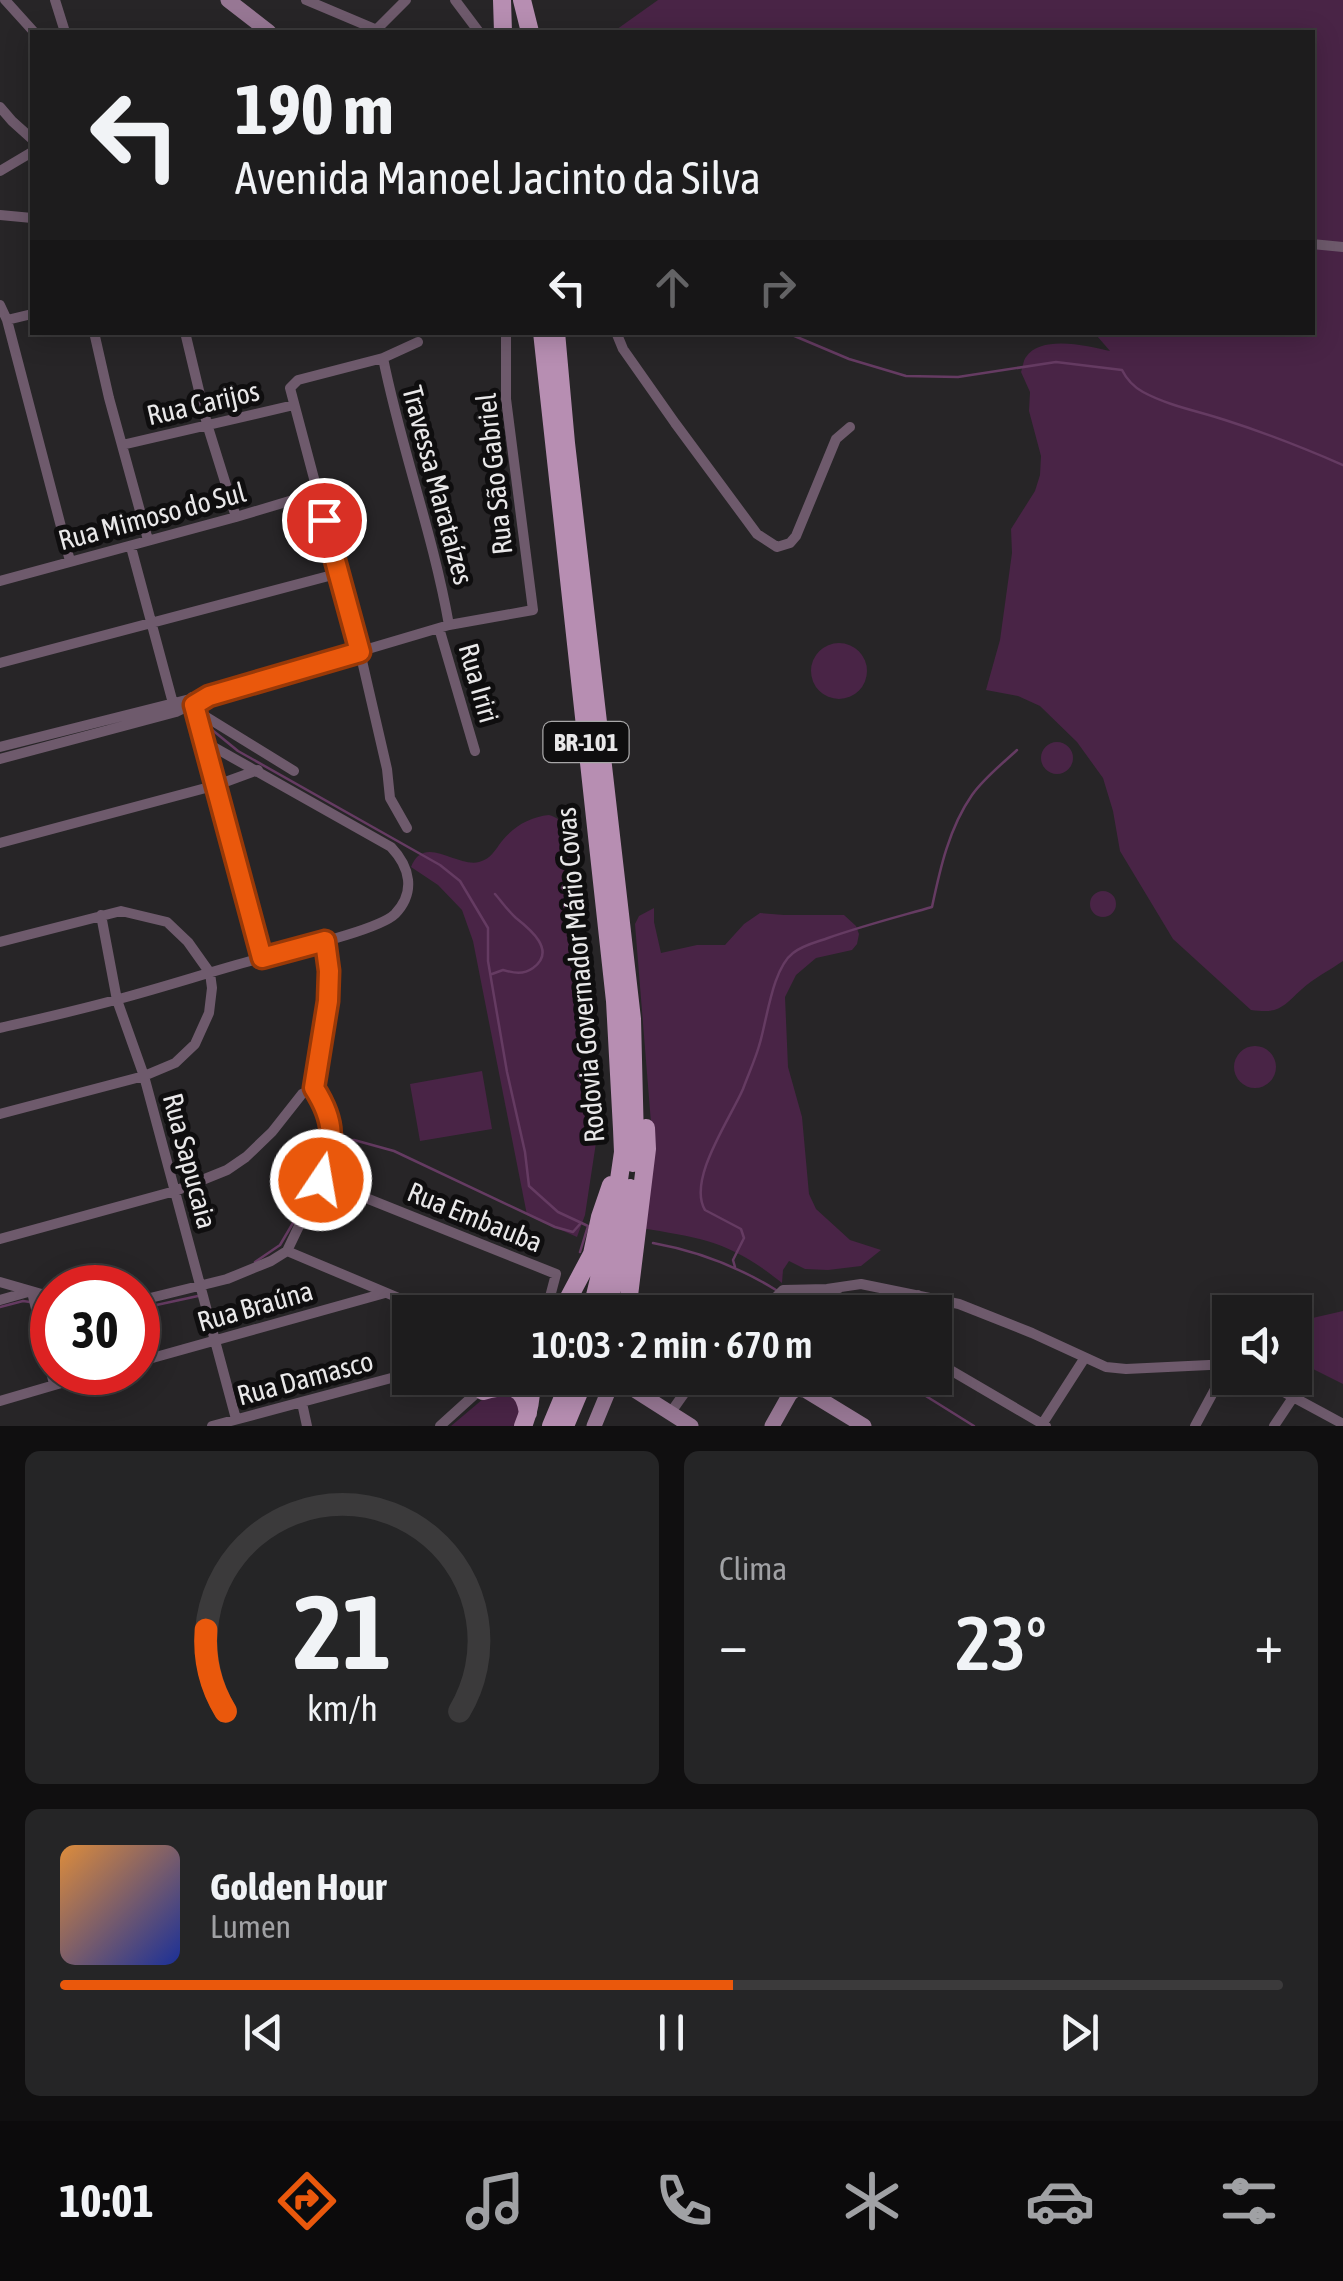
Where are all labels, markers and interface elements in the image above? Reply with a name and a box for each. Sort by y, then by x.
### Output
text: 190 m [235,69,394,149]
icon: left [70,70,200,200]
text: Avenida Manoel Jacinto da Silva [235,152,761,204]
icon: left [540,260,595,315]
icon: ahead [645,260,700,315]
icon: right [750,260,805,315]
street label: Rua Carijos [144,375,262,431]
street label: Travessa Marataízes [396,382,480,588]
street label: Rua São Gabriel [470,391,518,556]
street label: Rua Mimoso do Sul [55,475,250,556]
pin [282,478,367,563]
icon: arrive [297,493,352,548]
street label: Rua Iriri [452,640,506,726]
road number: BR-101 [544,722,628,762]
street label: Rodovia Governador Mário Covas [549,806,611,1144]
street label: Rua Sapucaia [157,1090,223,1232]
position arrow [269,1128,373,1232]
street label: Rua Embauba [403,1175,547,1259]
speed limit sign: 30 [30,1265,160,1395]
street label: Rua Braúna [194,1274,316,1338]
map controls [1212,1295,1312,1395]
button: sound [1212,1295,1312,1395]
text: 10:03 · 2 min · 670 m [532,1323,812,1366]
street label: Rua Damasco [233,1344,377,1412]
text: Clima [719,1550,787,1587]
text: 21 [293,1572,391,1691]
text: 23° [955,1600,1047,1686]
text: − [719,1612,748,1675]
text: + [1254,1612,1283,1675]
text: km/h [307,1688,377,1729]
text: Golden Hour [210,1865,386,1908]
text: Lumen [210,1908,291,1945]
icon: previous [236,2005,291,2060]
icon: pause [644,2005,699,2060]
icon: next [1052,2005,1107,2060]
icon: directions [272,2166,342,2236]
icon: music [460,2166,530,2236]
icon: phone [649,2166,719,2236]
icon: climate [837,2166,907,2236]
icon: car [1025,2166,1095,2236]
icon: filters [1214,2166,1284,2236]
text: 10:01 [59,2175,154,2227]

